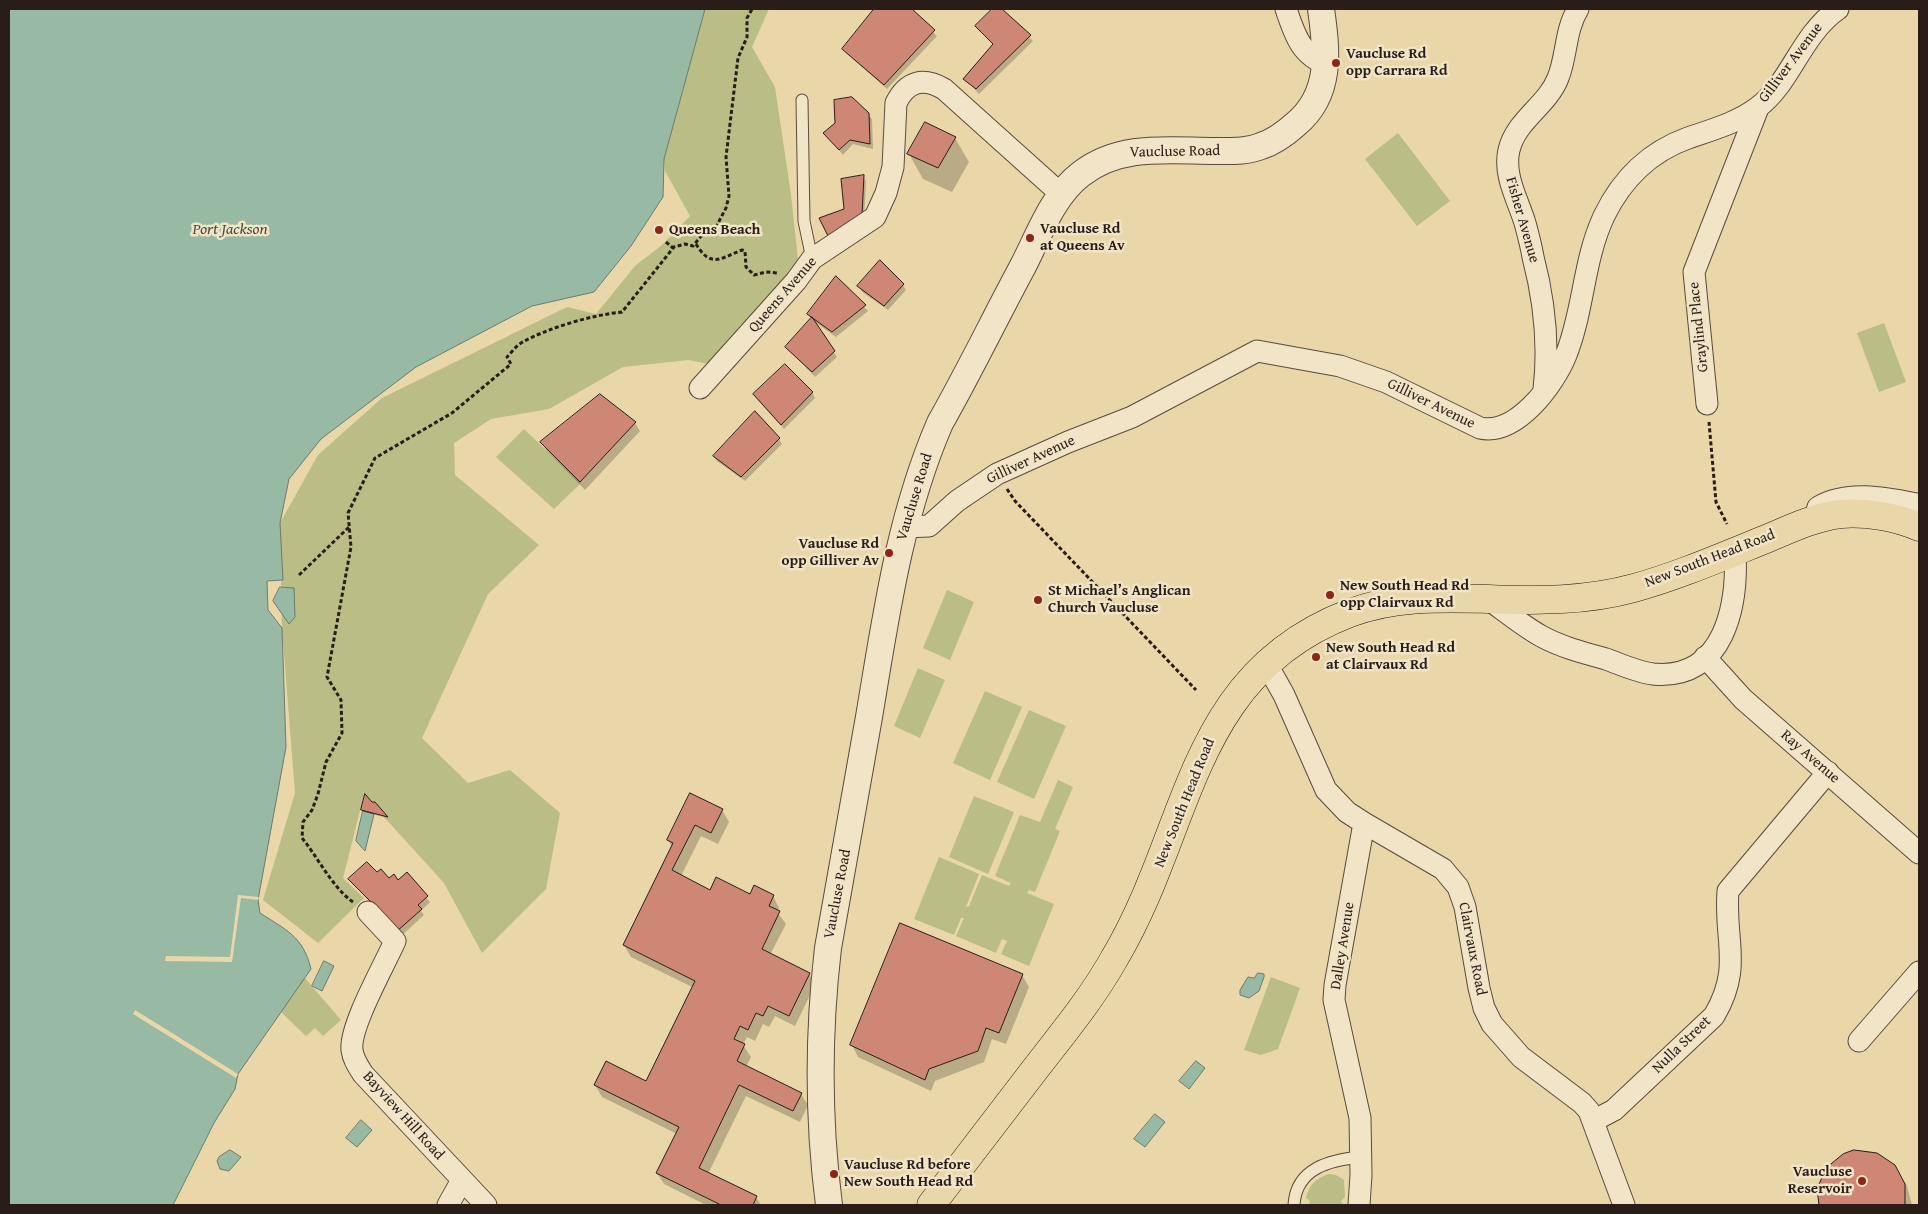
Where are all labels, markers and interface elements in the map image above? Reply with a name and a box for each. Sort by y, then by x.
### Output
street label: Gilliver Avenue [1755,19,1827,107]
place label: Vaucluse Rd opp Carrara Rd [1346,45,1447,80]
marker: Vaucluse Rd opp Carrara Rd [1330,57,1342,69]
street label: Vaucluse Road [1130,142,1220,162]
street label: Fisher Avenue [1501,175,1543,265]
water label: Port Jackson [192,220,268,240]
place label: Vaucluse Rd at Queens Av [1040,220,1125,255]
place label: Queens Beach [669,221,760,239]
marker: Queens Beach [653,224,665,236]
marker: Vaucluse Rd at Queens Av [1024,232,1036,244]
street label: Queens Avenue [745,253,821,337]
street label: Graylind Place [1685,281,1713,373]
street label: Gilliver Avenue [1384,375,1478,433]
street label: Gilliver Avenue [984,432,1078,488]
street label: Vaucluse Road [893,451,937,543]
street label: New South Head Road [1643,526,1777,592]
place label: Vaucluse Rd opp Gilliver Av [781,535,879,570]
marker: Vaucluse Rd opp Gilliver Av [883,547,895,559]
place label: New South Head Rd opp Clairvaux Rd [1340,577,1469,612]
place label: St Michael’s Anglican Church Vaucluse [1048,582,1191,617]
marker: New South Head Rd opp Clairvaux Rd [1324,589,1336,601]
marker: St Michael’s Anglican Church Vaucluse [1032,594,1044,606]
place label: New South Head Rd at Clairvaux Rd [1326,639,1455,674]
marker: New South Head Rd at Clairvaux Rd [1310,651,1322,663]
street label: Ray Avenue [1777,726,1843,788]
street label: New South Head Road [1151,736,1219,870]
street label: Vaucluse Road [821,848,855,940]
street label: Dalley Avenue [1327,901,1359,991]
street label: Clairvaux Road [1454,901,1490,997]
street label: Nulla Street [1649,1013,1715,1077]
street label: Bayview Hill Road [359,1068,447,1164]
place label: Vaucluse Rd before New South Head Rd [844,1156,973,1191]
place label: Vaucluse Reservoir [1788,1163,1852,1198]
marker: Vaucluse Rd before New South Head Rd [828,1168,840,1180]
marker: Vaucluse Reservoir [1856,1175,1868,1187]

